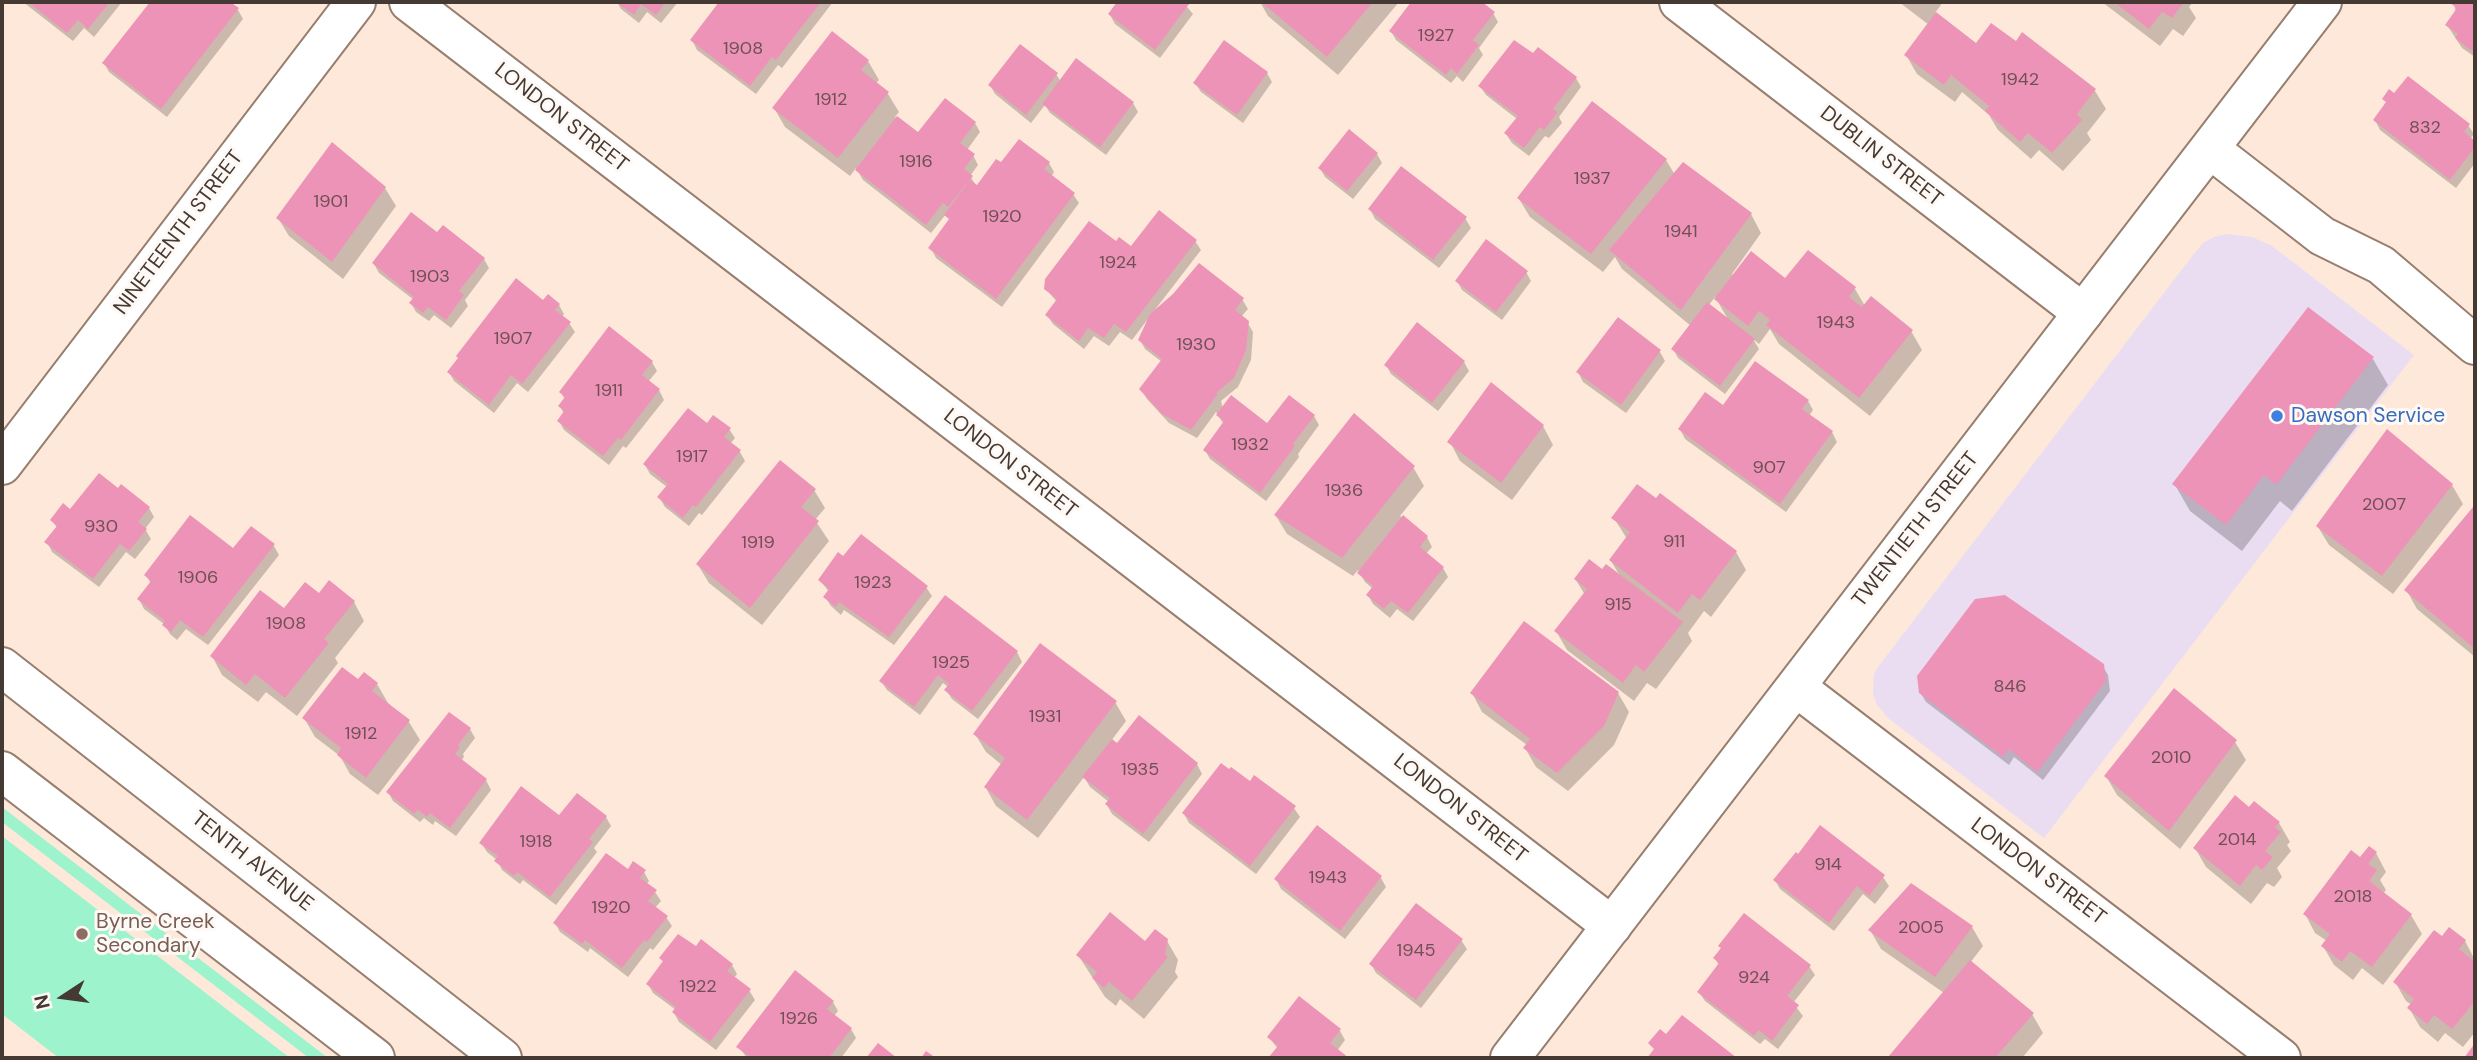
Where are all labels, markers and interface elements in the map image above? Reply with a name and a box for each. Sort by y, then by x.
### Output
house number: 1927 [1418,25,1454,47]
house number: 1908 [723,38,763,60]
street label: LONDON STREET [489,58,633,178]
house number: 1942 [2001,69,2039,91]
house number: 1912 [815,89,847,111]
street label: DUBLIN STREET [1815,101,1947,213]
house number: 832 [2409,117,2441,139]
street label: NINETEENTH STREET [109,146,249,320]
house number: 1916 [899,151,933,173]
house number: 1937 [1574,168,1610,190]
house number: 1901 [314,191,348,213]
house number: 1920 [982,206,1022,228]
house number: 1941 [1664,221,1698,243]
house number: 1924 [1099,252,1137,274]
house number: 1903 [410,266,450,288]
house number: 1943 [1817,312,1855,334]
house number: 1907 [494,328,532,350]
house number: 1930 [1176,334,1216,356]
house number: 1911 [595,380,623,402]
place label: Dawson Service [2291,403,2445,429]
street label: LONDON STREET [938,404,1082,524]
marker: Dawson Service [2269,408,2285,424]
house number: 1932 [1231,434,1269,456]
house number: 1917 [676,446,708,468]
street label: TWENTIETH STREET [1847,447,1985,613]
house number: 907 [1753,457,1785,479]
house number: 1936 [1325,480,1363,502]
house number: 2007 [2362,494,2406,516]
house number: 930 [84,516,118,538]
house number: 911 [1663,531,1685,553]
house number: 1919 [741,532,775,554]
house number: 1906 [178,567,218,589]
house number: 1923 [854,572,892,594]
house number: 915 [1604,594,1632,616]
house number: 1908 [266,613,306,635]
house number: 1925 [932,652,970,674]
house number: 846 [1993,676,2027,698]
house number: 1931 [1029,706,1061,728]
house number: 1912 [345,723,377,745]
house number: 2010 [2151,747,2191,769]
street label: LONDON STREET [1388,749,1532,869]
house number: 1935 [1121,759,1159,781]
street label: TENTH AVENUE [186,807,318,917]
street label: LONDON STREET [1965,813,2111,931]
house number: 2014 [2217,829,2257,851]
house number: 1918 [519,831,553,853]
house number: 914 [1814,854,1842,876]
house number: 1943 [1309,867,1347,889]
house number: 2018 [2333,886,2373,908]
house number: 1920 [591,897,631,919]
place label: Byrne Creek Secondary [96,909,215,959]
house number: 2005 [1898,917,1944,939]
marker: Byrne Creek Secondary [74,926,90,942]
house number: 1945 [1397,940,1435,962]
north arrow [28,962,98,1032]
house number: 924 [1738,967,1770,989]
house number: 1922 [679,976,717,998]
text: N [28,992,56,1011]
house number: 1926 [780,1008,818,1030]

